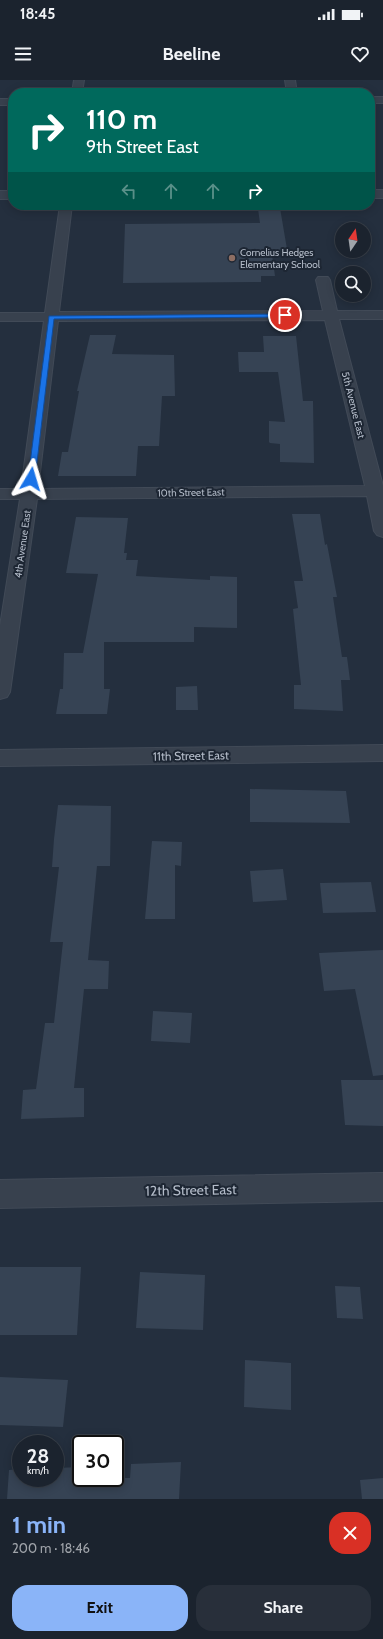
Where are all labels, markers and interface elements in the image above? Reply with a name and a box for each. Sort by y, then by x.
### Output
text: 18:45 [20,5,55,23]
icon: menu [12,43,34,65]
text: Beeline [162,43,221,65]
icon: heart [349,43,371,65]
text: 110 m [86,102,157,136]
icon: right [20,104,72,156]
text: 9th Street East [86,136,199,158]
icon: left [118,180,140,202]
icon: ahead [160,180,182,202]
icon: ahead [202,180,224,202]
icon: right [244,180,266,202]
north arrow [335,222,371,258]
map controls [335,222,371,302]
place label: Cornelius Hedges Elementary School [240,246,321,271]
marker: Cornelius Hedges Elementary School [227,253,237,263]
button: search [335,266,371,302]
pin [268,298,302,332]
icon: arrive [274,304,296,326]
street label: 5th Avenue East [339,370,368,440]
position arrow [10,458,52,500]
street label: 10th Street East [157,485,225,500]
street label: 4th Avenue East [11,509,34,579]
street label: 11th Street East [153,747,229,764]
street label: 12th Street East [145,1180,237,1200]
speed limit sign: 30 [72,1435,124,1487]
text: 28 [27,1444,49,1468]
text: km/h [27,1464,49,1477]
text: 1 min [12,1510,66,1539]
button: close [329,1512,371,1554]
text: 200 m · 18:46 [12,1540,90,1556]
button: Exit [12,1585,188,1631]
button: Share [196,1585,371,1631]

